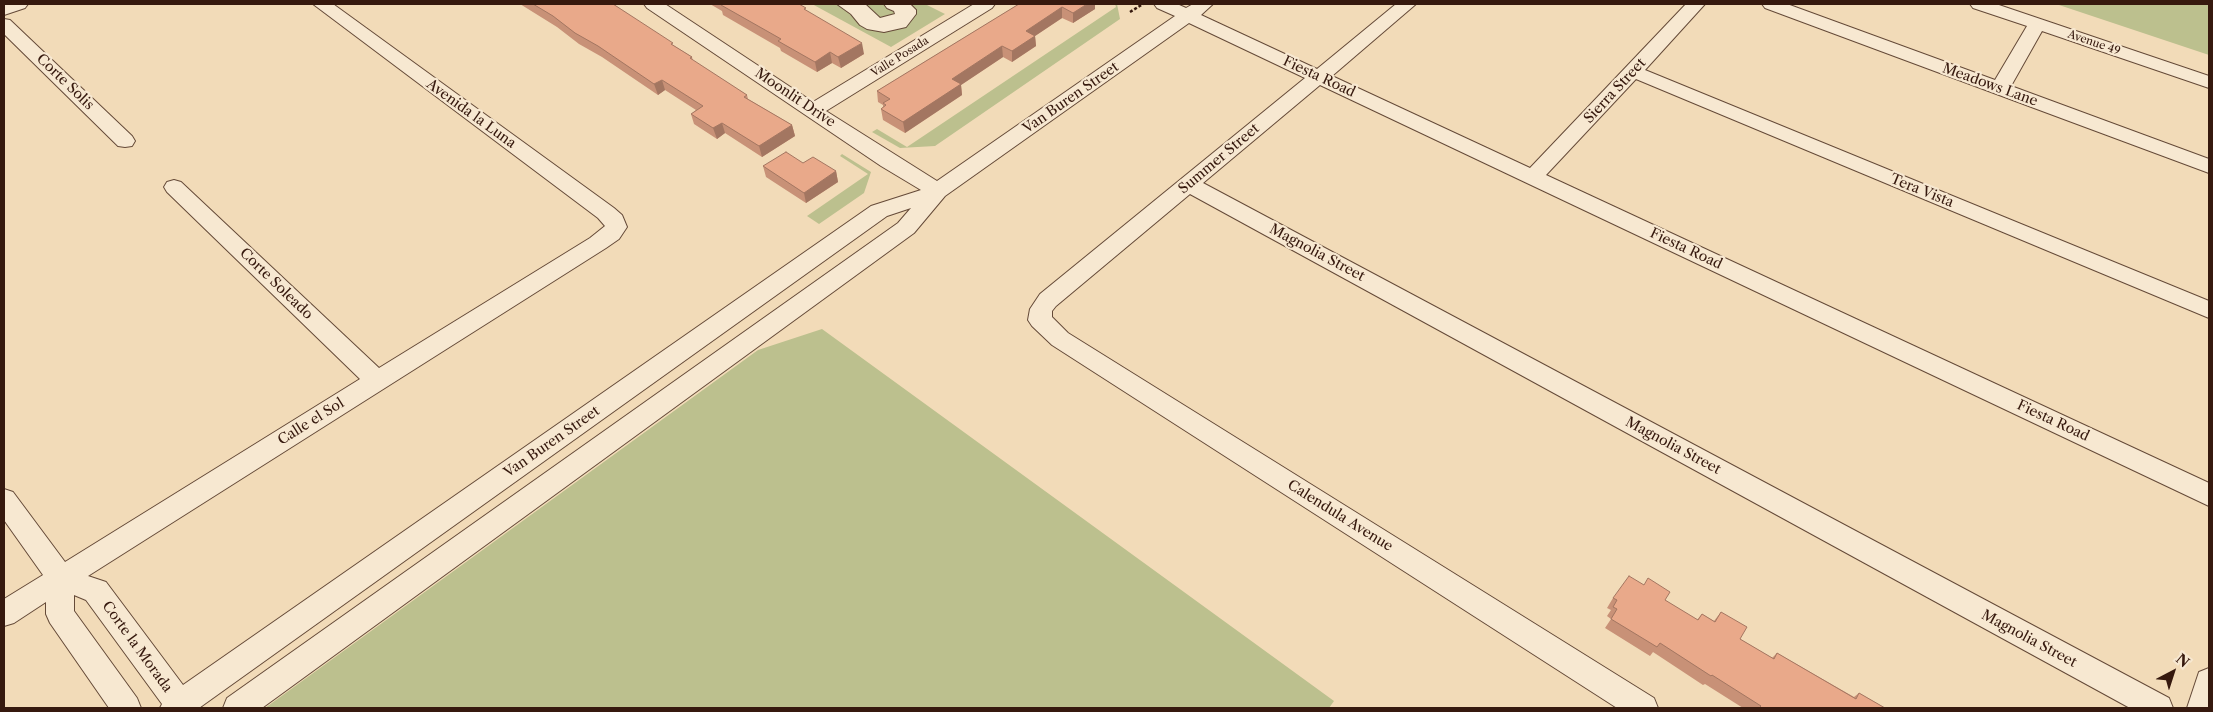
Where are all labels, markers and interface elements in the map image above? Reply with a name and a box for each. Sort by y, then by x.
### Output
street label: Avenue 49 [2066,28,2122,58]
street label: Valle Posada [869,34,931,80]
street label: Corte Solis [33,51,97,113]
street label: Fiesta Road [1280,53,1358,101]
street label: Sierra Street [1581,55,1649,127]
street label: Van Buren Street [1020,59,1122,137]
street label: Meadows Lane [1940,60,2040,110]
street label: Moonlit Drive [752,65,838,131]
street label: Avenida la Luna [423,76,519,152]
street label: Summer Street [1175,120,1263,198]
street label: Tera Vista [1888,171,1956,211]
street label: Magnolia Street [1267,221,1367,285]
street label: Fiesta Road [1647,225,1725,273]
street label: Corte Soleado [236,245,316,323]
street label: Calle el Sol [275,395,347,449]
street label: Fiesta Road [2014,397,2092,445]
street label: Van Buren Street [501,403,603,481]
street label: Magnolia Street [1623,414,1723,478]
street label: Calendula Avenue [1284,477,1396,555]
street label: Corte la Morada [98,598,176,696]
street label: Magnolia Street [1979,607,2079,671]
north arrow [2148,647,2198,697]
text: N [2172,650,2193,671]

